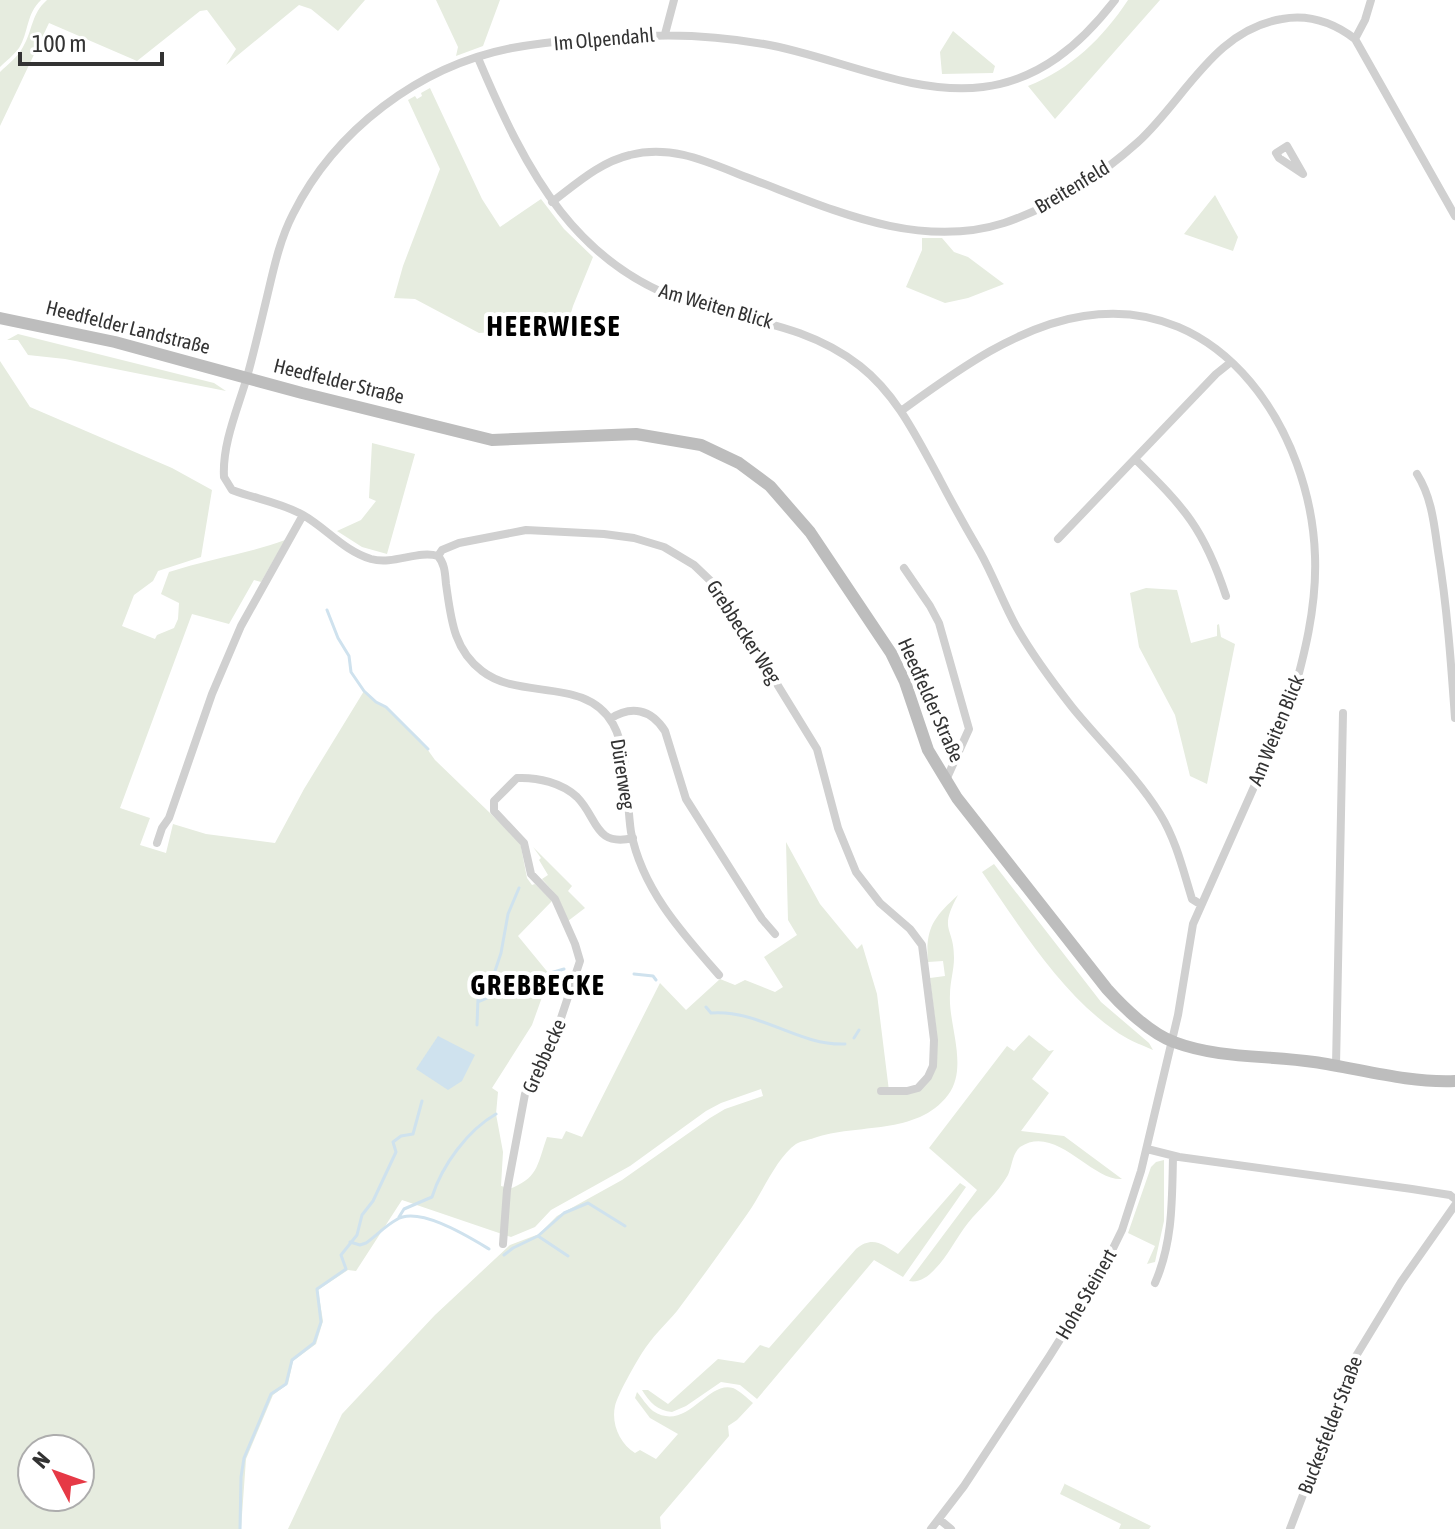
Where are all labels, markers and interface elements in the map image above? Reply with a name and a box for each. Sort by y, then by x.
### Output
scale bar [20,16,162,66]
street label: Im Olpendahl [553,23,656,54]
text: 100 m [32,30,86,57]
street label: Breitenfeld [1030,155,1113,218]
street label: Am Weiten Blick [657,278,776,333]
street label: Heedfelder Landstraße [44,295,213,358]
district label: HEERWIESE [487,310,621,342]
street label: Heedfelder Straße [272,353,407,408]
street label: Grebbecker Weg [702,576,787,688]
street label: Heedfelder Straße [894,634,969,765]
street label: Am Weiten Blick [1243,671,1308,788]
street label: Dürerweg [607,737,640,811]
district label: GREBBECKE [470,969,606,1001]
street label: Grebbecke [517,1015,570,1096]
street label: Hohe Steinert [1051,1244,1121,1343]
street label: Buckesfelder Straße [1293,1353,1366,1497]
north arrow [16,1433,96,1513]
text: N [27,1446,55,1473]

